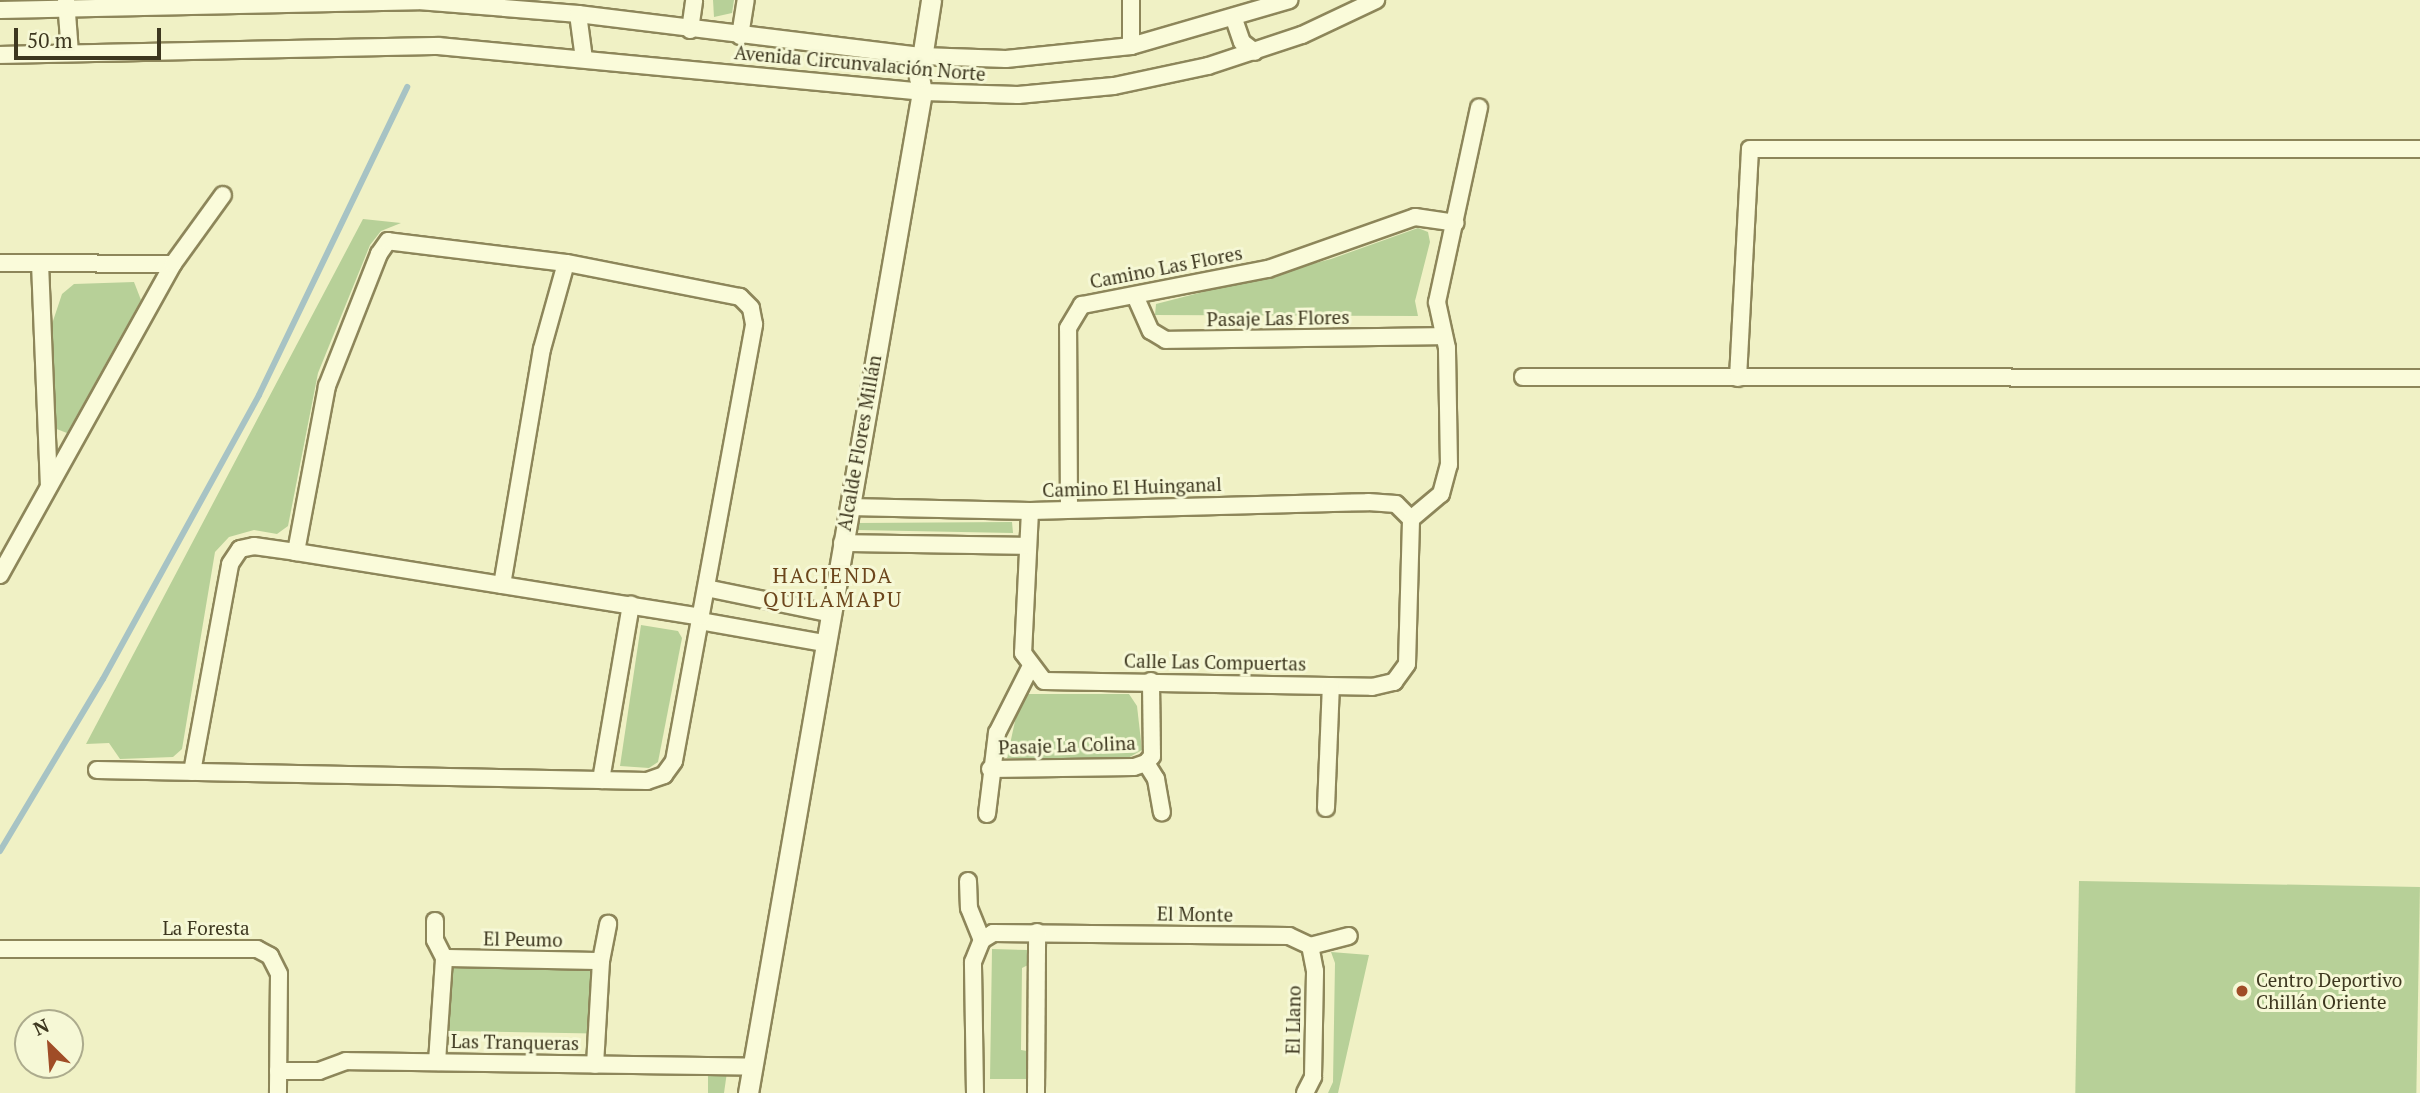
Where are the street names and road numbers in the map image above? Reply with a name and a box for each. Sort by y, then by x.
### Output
street label: Avenida Circunvalación Norte [733,41,987,85]
street label: Camino Las Flores [1088,241,1244,293]
street label: Pasaje Las Flores [1206,305,1350,331]
street label: Alcalde Flores Millán [832,353,886,533]
street label: Camino El Huinganal [1042,472,1222,502]
street label: Calle Las Compuertas [1124,649,1306,675]
street label: Pasaje La Colina [998,731,1136,759]
street label: El Monte [1157,902,1233,926]
street label: La Foresta [162,917,250,939]
street label: El Peumo [483,927,563,951]
street label: El Llano [1281,985,1305,1055]
street label: Las Tranqueras [451,1029,579,1055]

